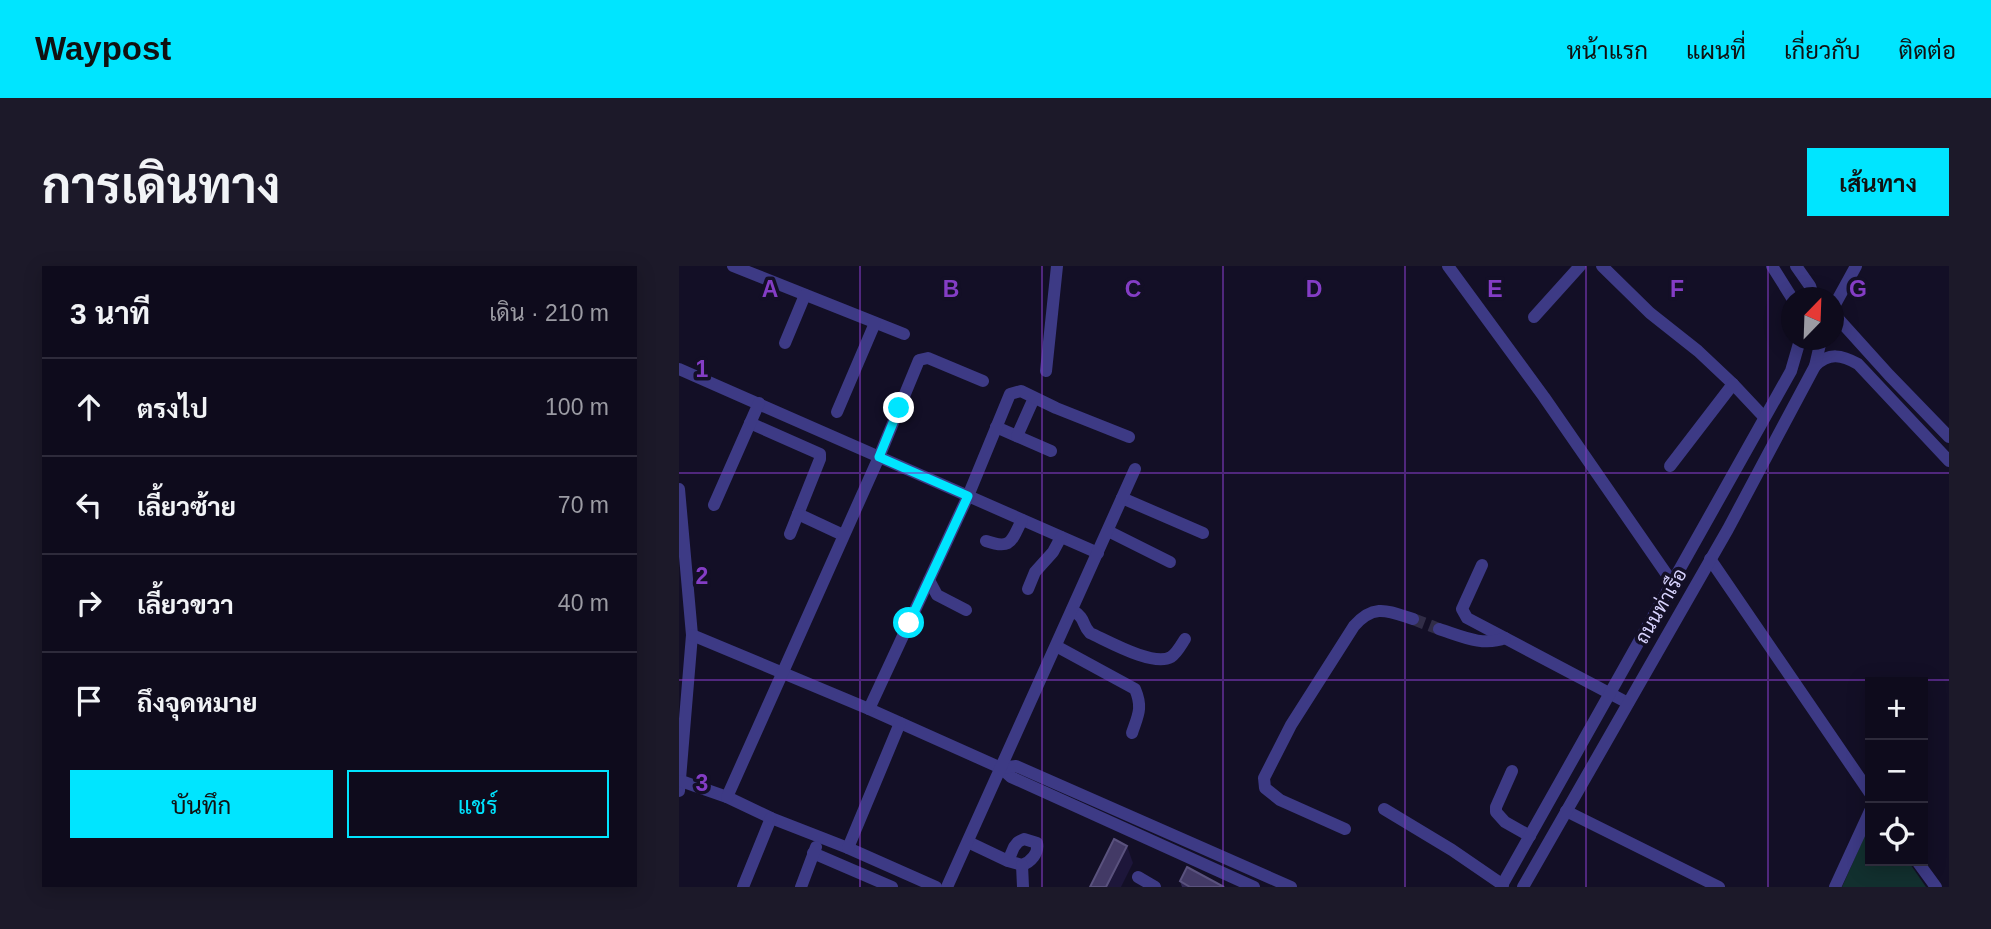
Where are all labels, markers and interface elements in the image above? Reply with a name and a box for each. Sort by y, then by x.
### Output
text: Waypost [35,30,171,67]
text: หน้าแรก [1567,37,1648,64]
text: แผนที่ [1686,37,1746,64]
text: เกี่ยวกับ [1784,37,1861,64]
text: ติดต่อ [1899,37,1956,64]
button: เส้นทาง [1807,148,1949,216]
text: การเดินทาง [42,159,280,213]
text: A [762,276,778,302]
text: B [943,276,959,302]
text: C [1125,276,1141,302]
text: D [1306,276,1322,302]
text: E [1487,276,1503,302]
text: F [1670,276,1684,302]
text: G [1849,276,1867,302]
north arrow [1781,287,1844,350]
text: 3 นาที [70,297,150,330]
text: เดิน · 210 m [489,300,609,326]
text: 1 [696,356,709,382]
icon: ahead [70,388,108,426]
route end [883,392,914,423]
text: ตรงไป [137,394,208,424]
text: 100 m [545,394,609,420]
icon: left [70,486,108,524]
text: เลี้ยวซ้าย [137,492,236,522]
text: 70 m [558,492,609,518]
text: 2 [696,563,708,589]
street label: ถนนท่าเรือ [1630,564,1691,647]
icon: right [70,584,108,622]
text: เลี้ยวขวา [137,590,234,620]
text: 40 m [558,590,609,616]
route start [893,607,924,638]
map controls [1865,677,1928,866]
button: + [1865,677,1928,740]
icon: arrive [70,682,108,720]
text: ถึงจุดหมาย [137,688,258,718]
button: − [1865,740,1928,803]
button: บันทึก [70,770,333,838]
button: แชร์ [347,770,609,838]
text: 3 [696,770,708,796]
button: locate [1865,803,1928,866]

